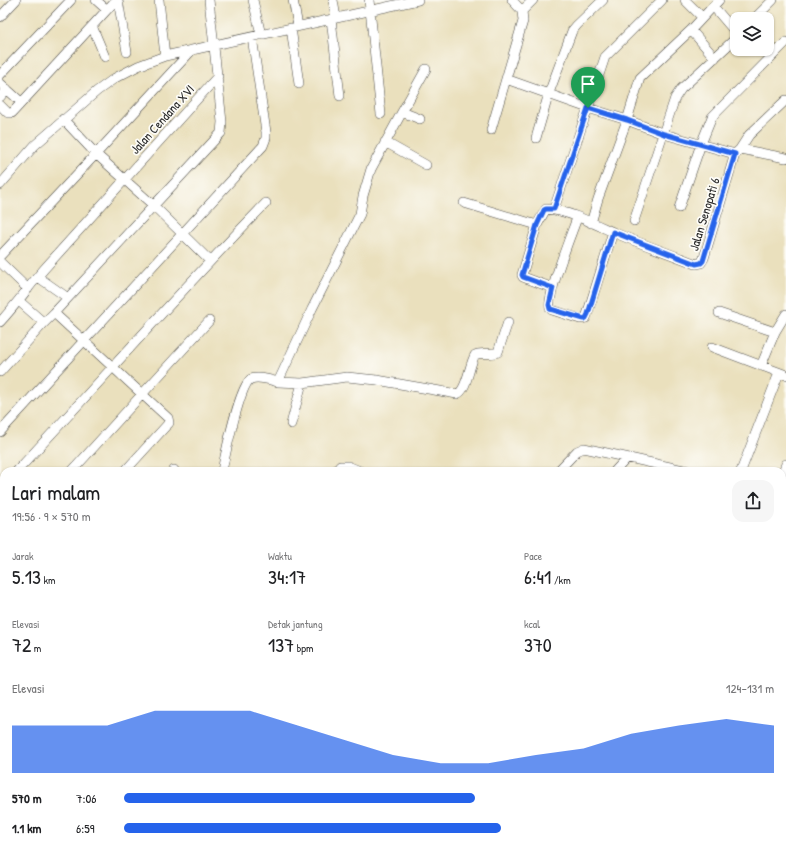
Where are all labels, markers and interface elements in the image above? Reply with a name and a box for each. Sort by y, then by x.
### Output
map controls [730,12,774,56]
button: layers [730,12,774,56]
pin [571,67,605,108]
icon: arrive [577,73,599,95]
street label: Jalan Cendana XVI [126,80,198,158]
street label: Jalan Senopati 6 [684,175,724,253]
text: Lari malam [12,477,100,507]
button: share [732,480,774,522]
text: 19:56 · 9 × 570 m [12,507,90,525]
text: Jarak [12,549,34,563]
text: Waktu [268,549,292,563]
text: Pace [524,549,542,563]
text: 5.13 [12,563,41,590]
text: 34:17 [268,563,306,590]
text: 6:41 [524,563,551,590]
text: km [41,573,56,587]
text: /km [551,573,571,587]
text: Elevasi [12,617,40,631]
text: Detak jantung [268,617,323,631]
text: kcal [524,617,540,631]
text: 72 [12,631,31,658]
text: 137 [268,631,294,658]
text: 370 [524,631,552,658]
text: m [31,641,41,655]
text: bpm [294,641,313,655]
text: Elevasi [12,679,45,697]
text: 124–131 m [726,679,774,697]
text: 570 m [12,789,42,807]
text: 7:06 [76,789,96,807]
text: 1.1 km [12,819,41,837]
text: 6:59 [76,819,94,837]

